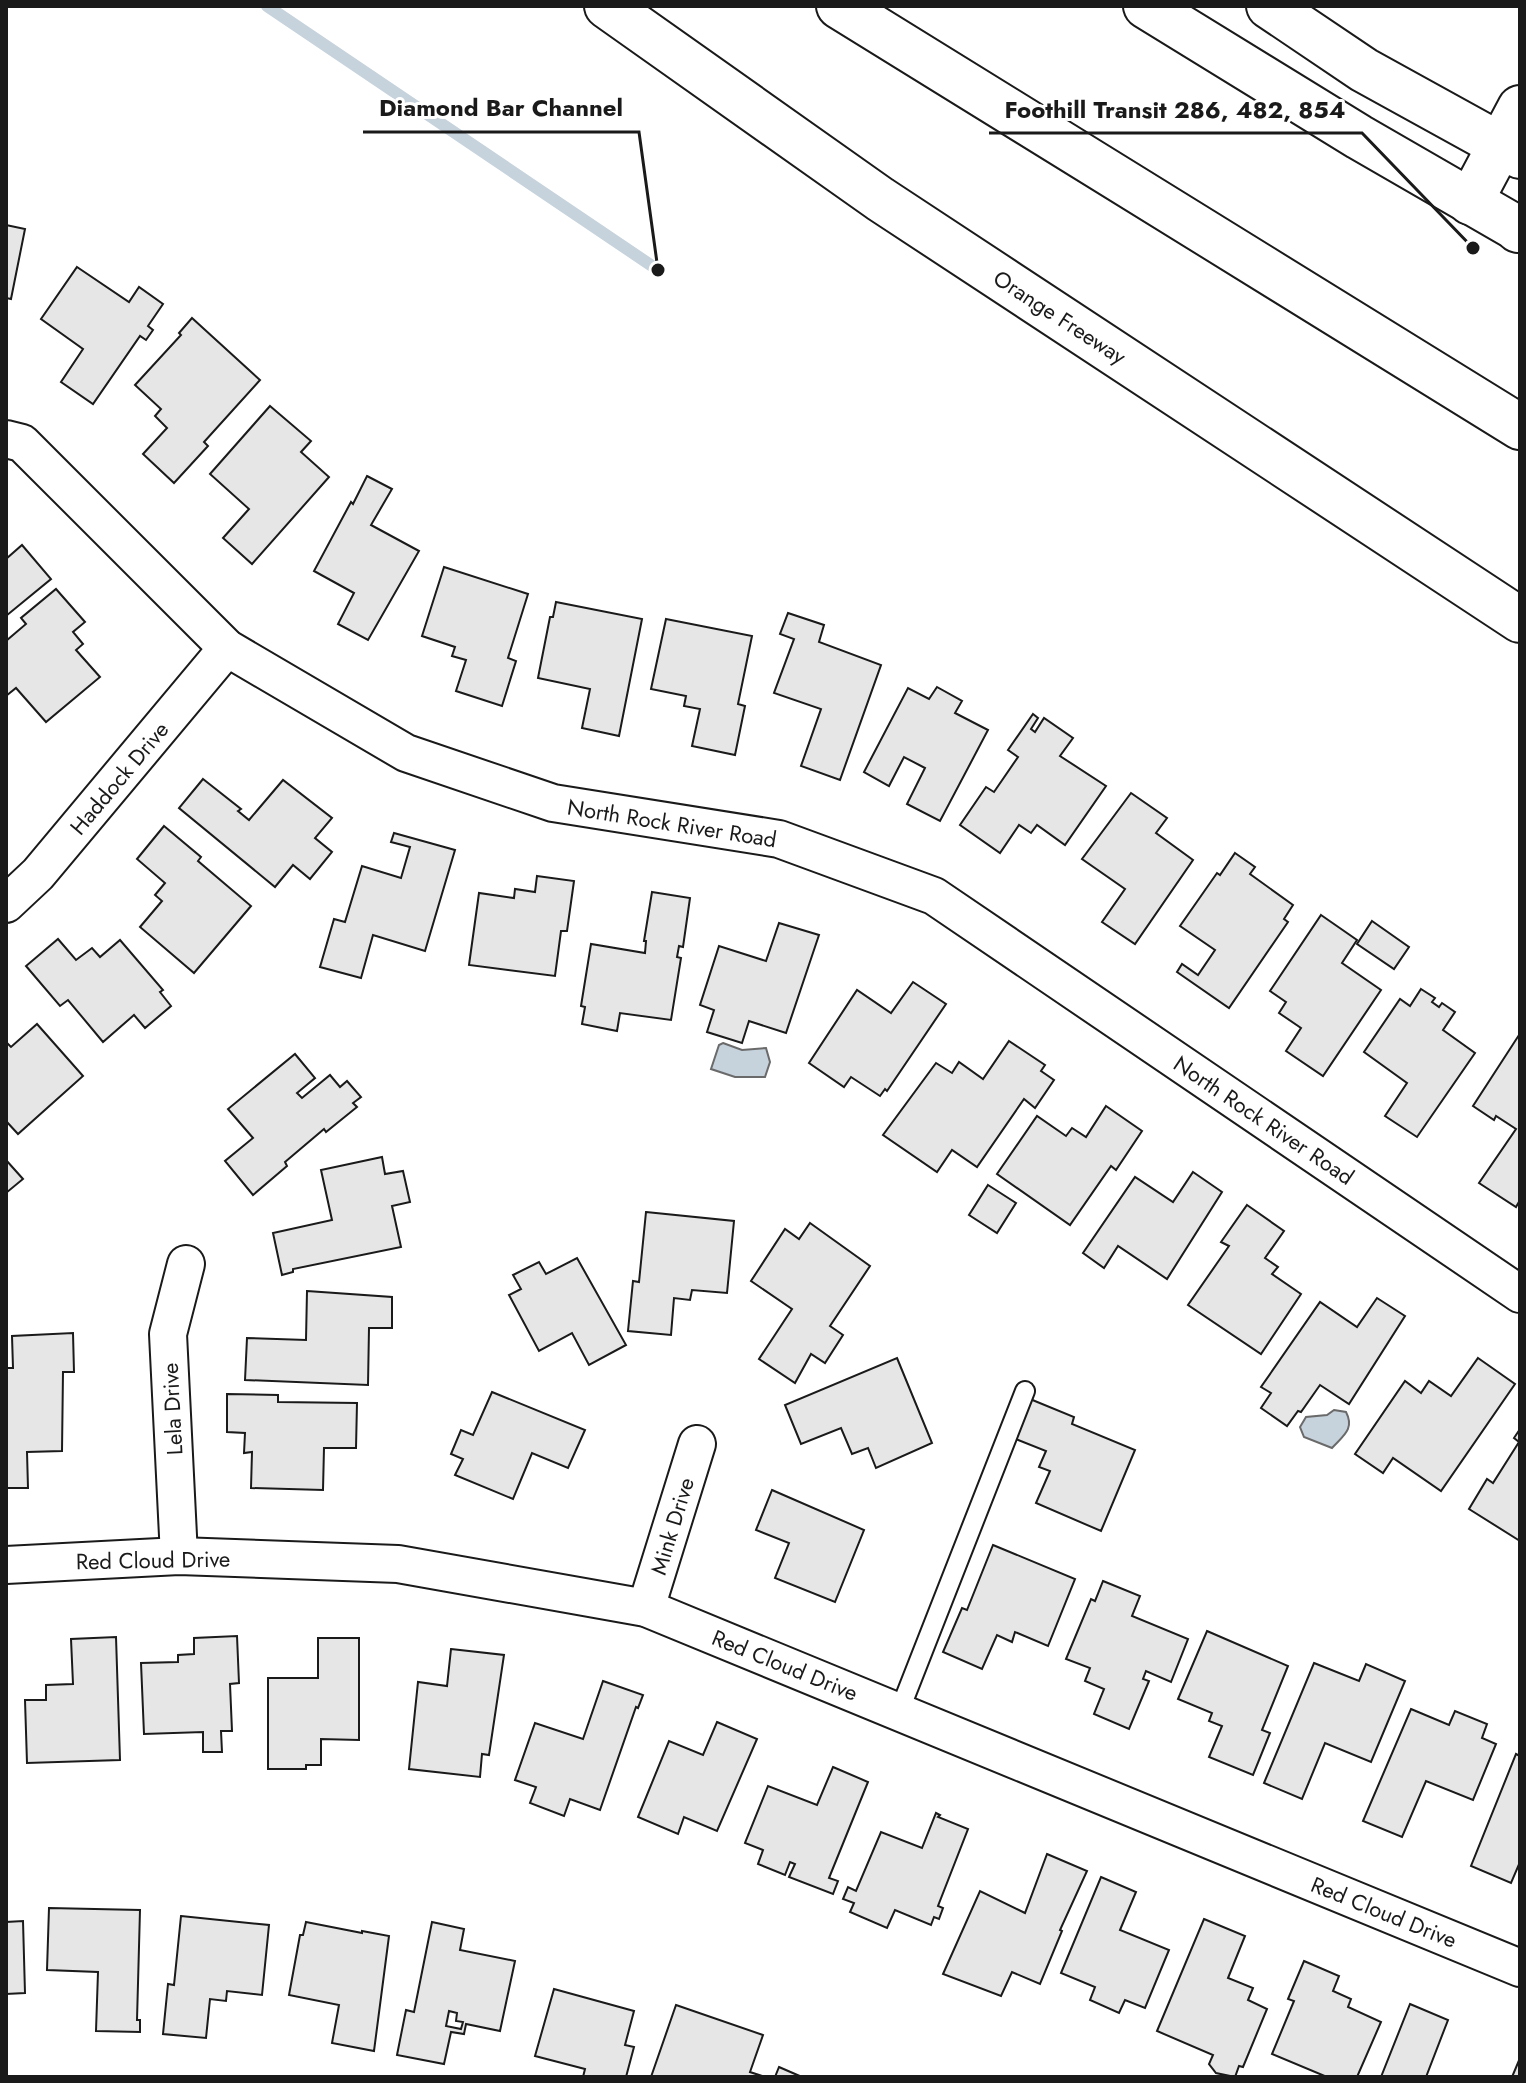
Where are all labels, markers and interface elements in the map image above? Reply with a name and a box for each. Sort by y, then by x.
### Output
callout: Diamond Bar Channel [363,84,639,132]
callout: Foothill Transit 286, 482, 854 [989,85,1362,133]
text: Diamond Bar Channel [379,90,623,125]
text: Foothill Transit 286, 482, 854 [1004,92,1346,127]
street label: Orange Freeway [987,262,1133,372]
street label: Haddock Drive [62,714,176,842]
street label: North Rock River Road [565,791,779,855]
street label: North Rock River Road [1167,1048,1361,1192]
street label: Lela Drive [154,1362,190,1456]
street label: Mink Drive [642,1473,702,1579]
street label: Red Cloud Drive [75,1543,231,1577]
street label: Red Cloud Drive [707,1621,863,1709]
street label: Red Cloud Drive [1306,1868,1462,1956]

